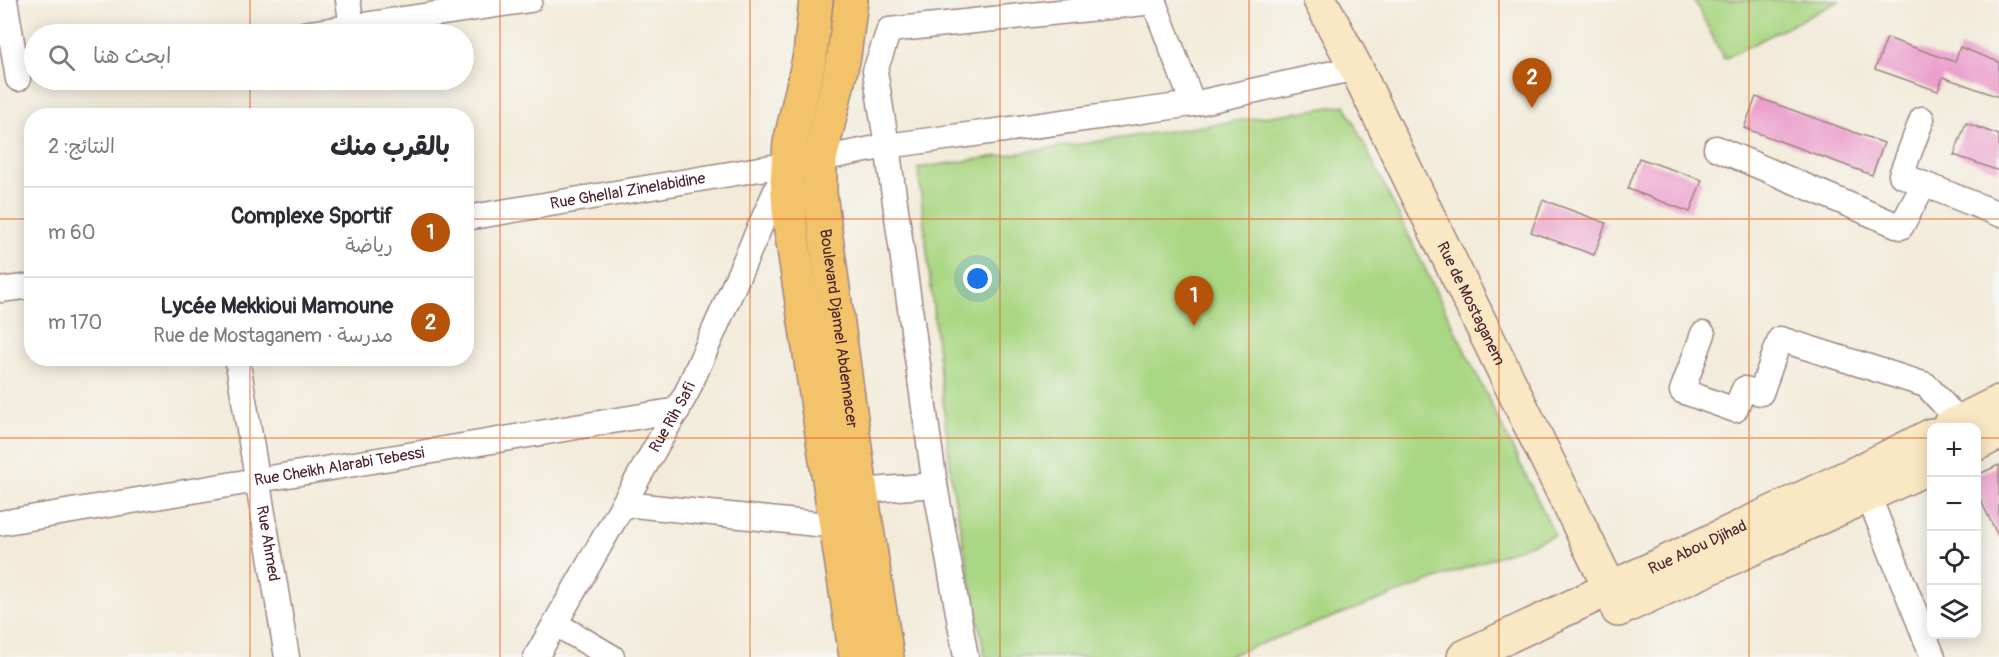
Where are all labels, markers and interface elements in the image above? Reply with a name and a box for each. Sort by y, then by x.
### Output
search box [24,24,474,90]
icon: search [45,41,78,74]
text: ابحث هنا [93,42,171,70]
pin: 2 [1512,58,1552,108]
text: بالقرب منك [330,131,450,163]
text: النتائج: 2 [48,134,115,159]
street label: Rue Ghellal Zinelabidine [549,168,707,214]
text: Complexe Sportif [231,202,393,230]
text: 60 m [48,220,95,245]
text: 1 [427,220,434,245]
street label: Boulevard Djamel Abdennacer [815,228,862,430]
text: رياضة [345,233,393,258]
street label: Rue de Mostaganem [1432,238,1510,369]
your location [963,264,992,293]
pin: 1 [1174,276,1214,326]
text: Lycée Mekkioui Mamoune [160,292,393,320]
text: 170 m [48,310,102,335]
text: 2 [425,310,436,335]
text: مدرسة · Rue de Mostaganem [153,323,393,348]
street label: Rue Rih Safi [645,379,700,456]
map controls [1927,423,1981,639]
button: + [1927,423,1981,477]
street label: Rue Cheikh Alarabi Tebessi [253,442,426,490]
button: − [1927,477,1981,531]
street label: Rue Ahmed [252,504,284,583]
street label: Rue Abou Djihad [1645,516,1750,579]
button: locate [1927,531,1981,585]
button: layers [1927,585,1981,639]

